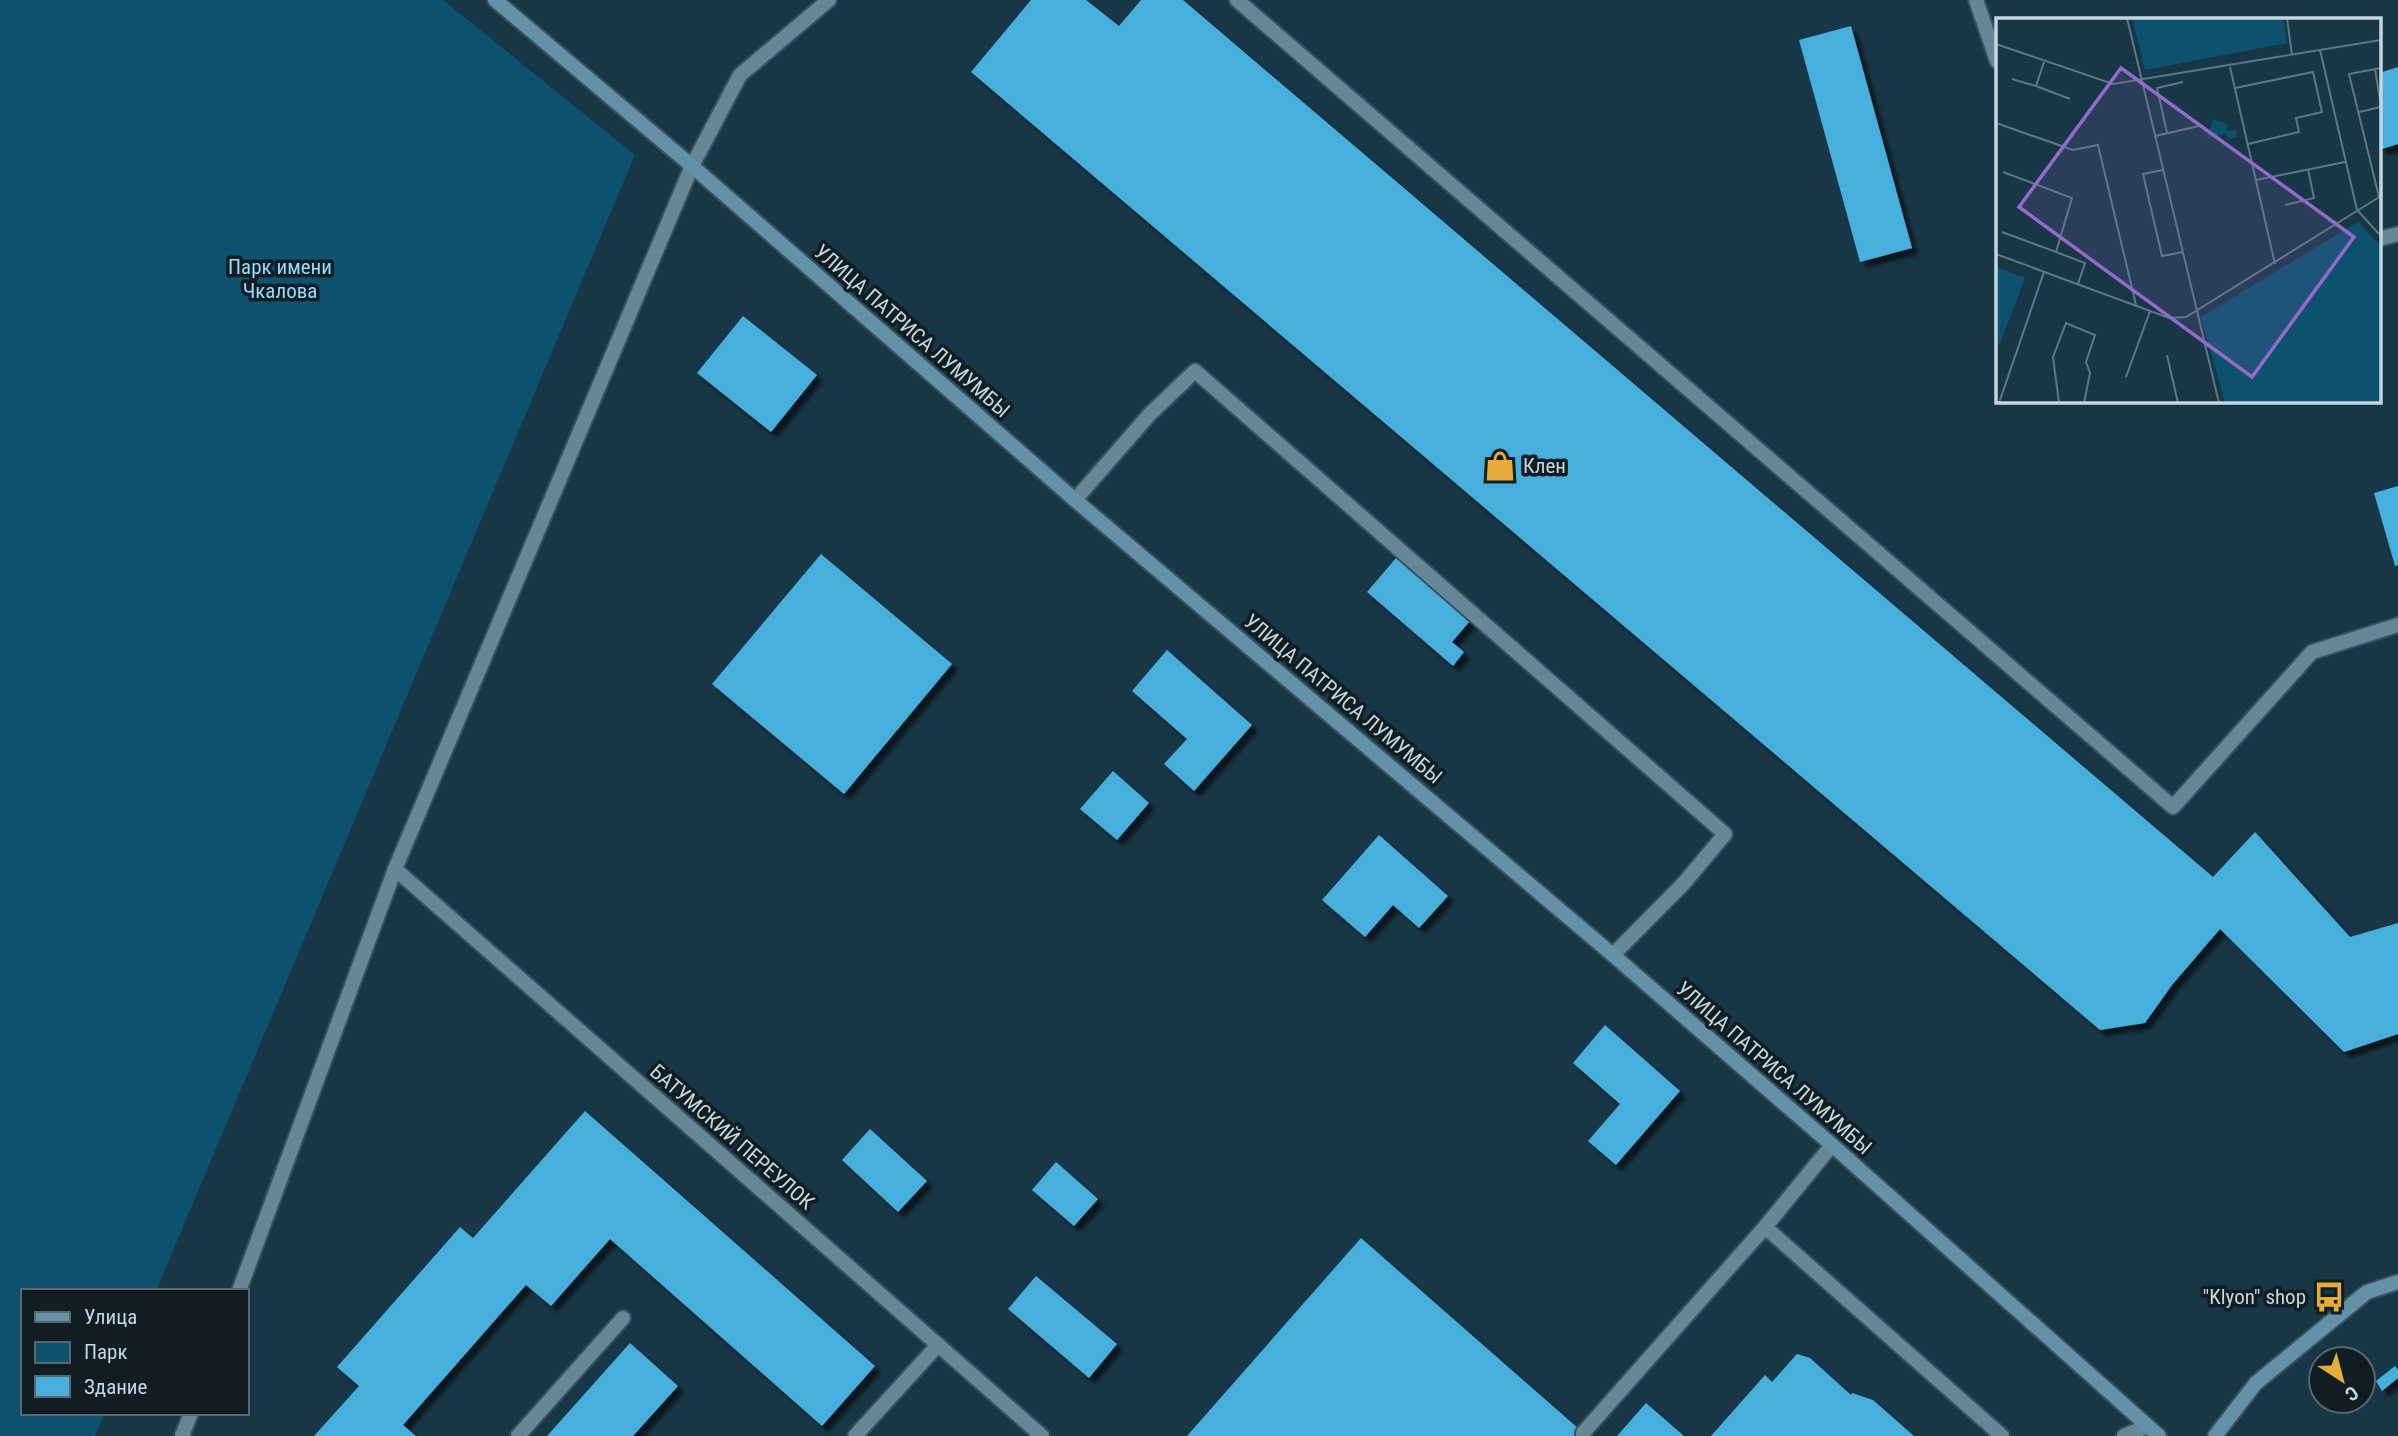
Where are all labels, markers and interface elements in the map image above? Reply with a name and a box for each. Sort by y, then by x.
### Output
inset map [1996,18,2380,402]
street label: УЛИЦА ПАТРИСА ЛУМУМБЫ [809,240,1015,422]
park label: Парк имени Чкалова [228,255,332,303]
shop icon: Клен [1483,449,1517,483]
place label: Клен [1523,454,1566,478]
street label: УЛИЦА ПАТРИСА ЛУМУМБЫ [1239,609,1447,789]
street label: УЛИЦА ПАТРИСА ЛУМУМБЫ [1671,977,1877,1159]
street label: БАТУМСКИЙ ПЕРЕУЛОК [645,1059,819,1215]
bus stop icon: "Klyon" shop [2312,1280,2346,1314]
place label: "Klyon" shop [2203,1285,2306,1309]
legend [21,1289,248,1415]
text: Улица [84,1305,137,1329]
text: Парк [84,1340,128,1364]
north arrow [2307,1345,2377,1415]
text: Здание [84,1375,148,1399]
text: С [2340,1381,2363,1406]

